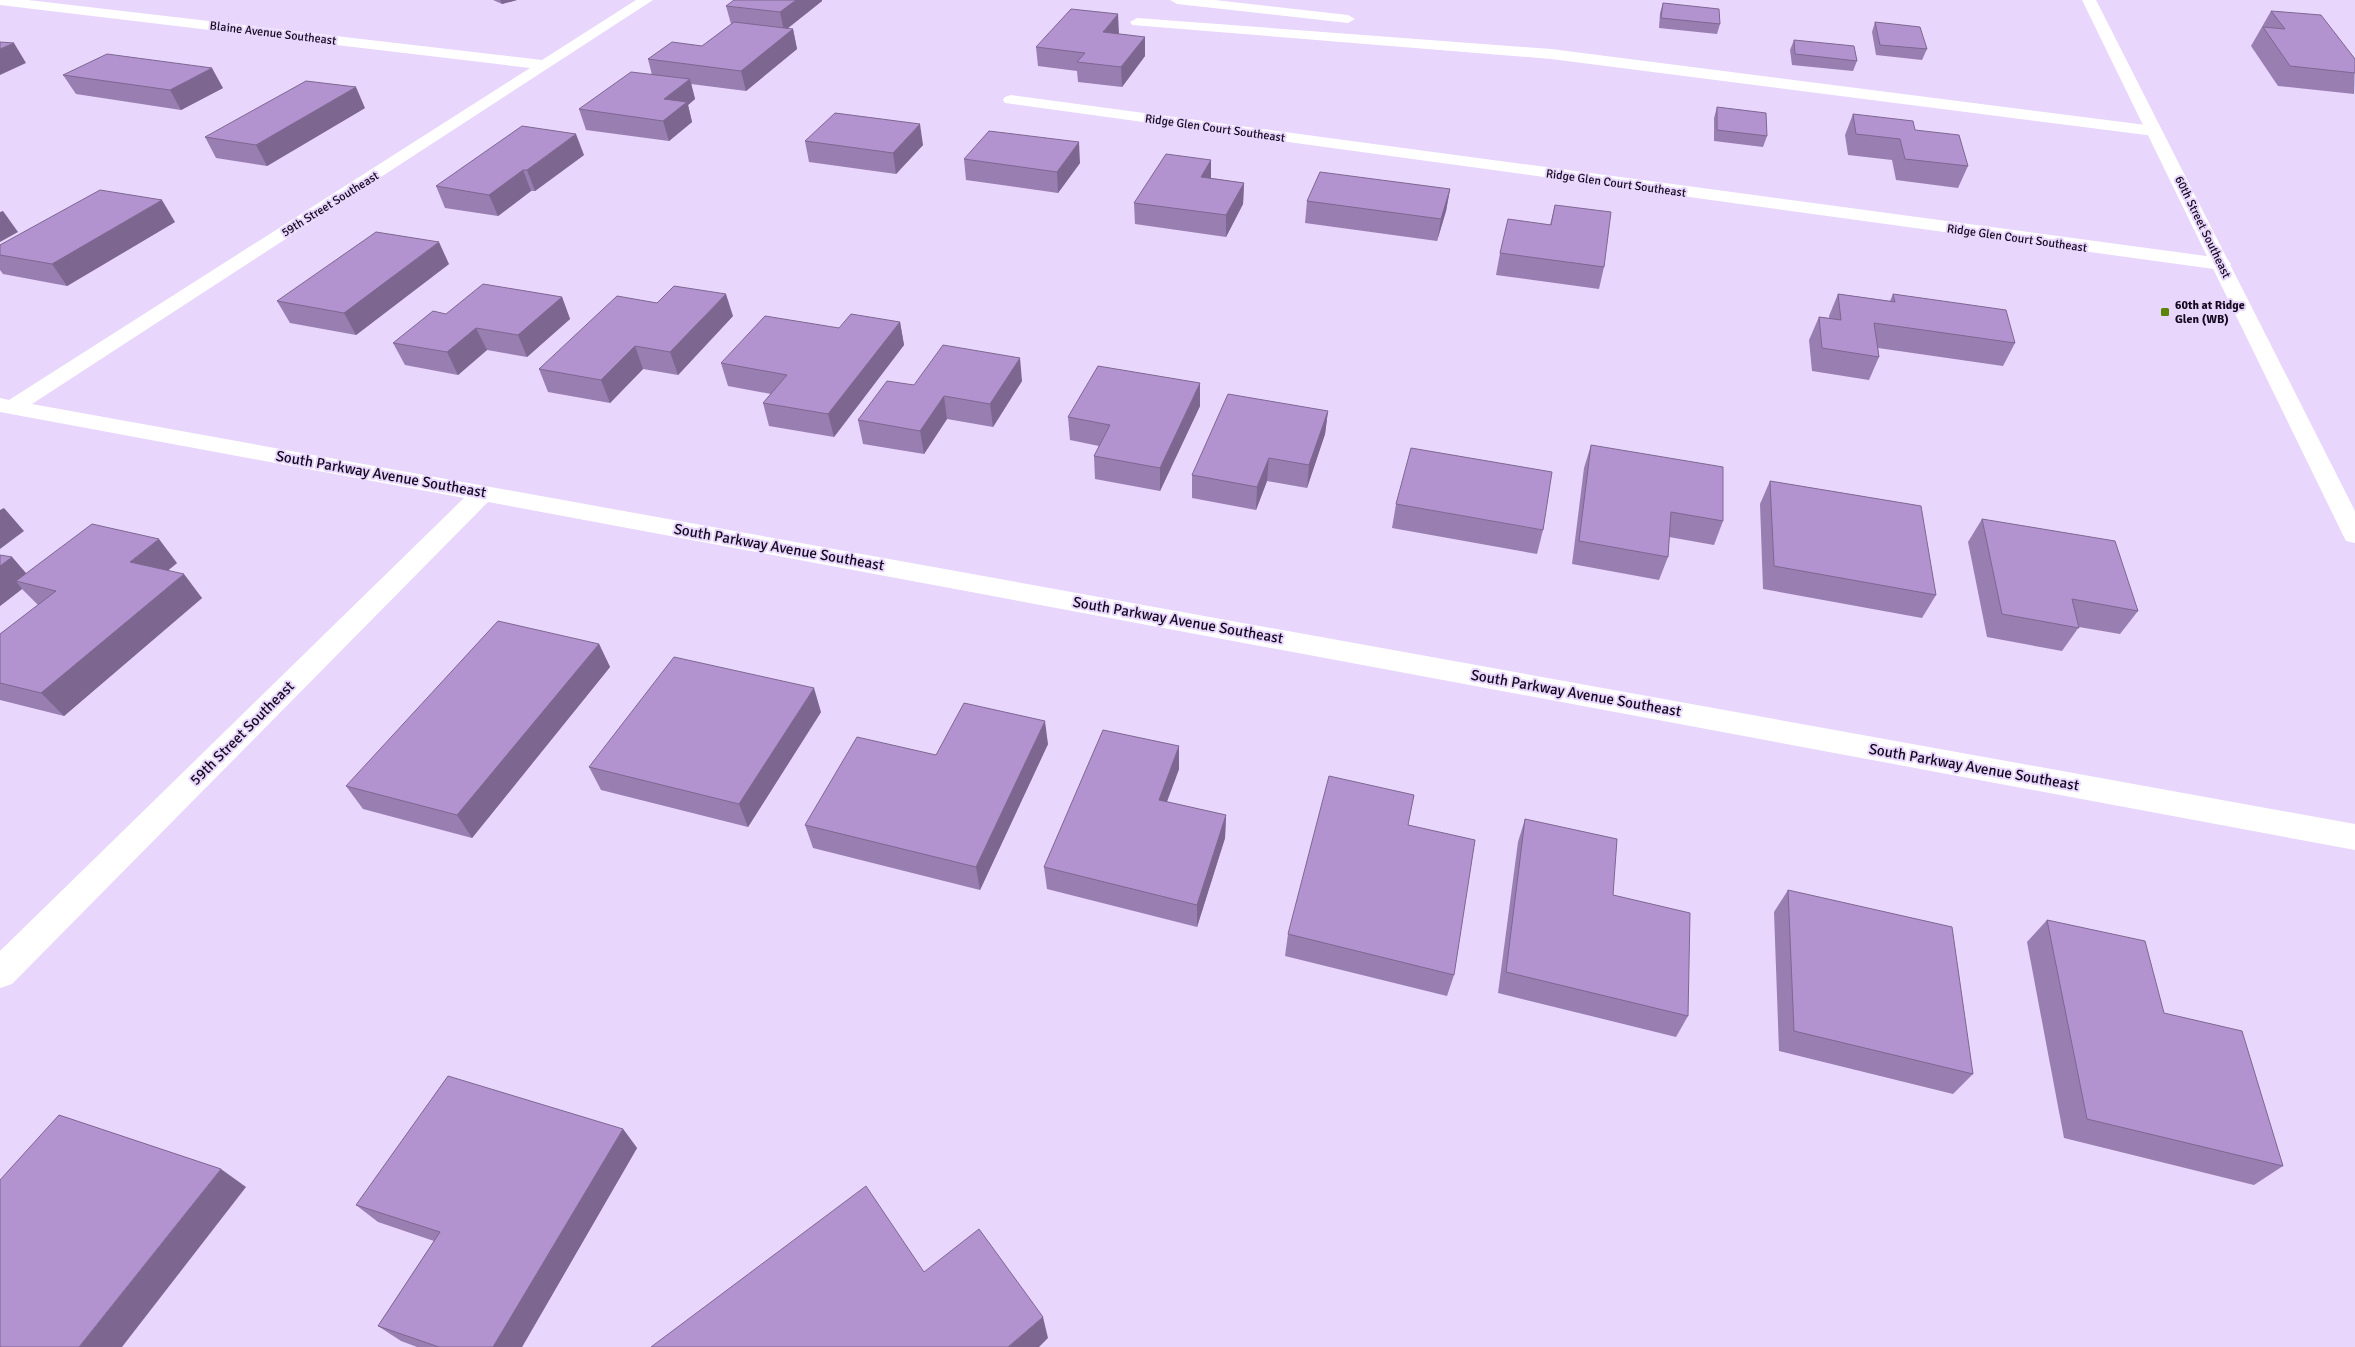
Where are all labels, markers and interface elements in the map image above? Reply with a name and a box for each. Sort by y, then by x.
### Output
street label: Blaine Avenue Southeast [209,18,337,49]
street label: Ridge Glen Court Southeast [1144,111,1286,146]
street label: Ridge Glen Court Southeast [1545,166,1687,201]
street label: 59th Street Southeast [279,168,382,240]
street label: 60th Street Southeast [2171,174,2234,281]
street label: Ridge Glen Court Southeast [1946,221,2088,256]
place label: 60th at Ridge Glen (WB) [2175,298,2245,327]
marker: 60th at Ridge Glen (WB) [2159,306,2171,318]
street label: South Parkway Avenue Southeast [274,447,488,501]
street label: South Parkway Avenue Southeast [672,520,886,574]
street label: South Parkway Avenue Southeast [1071,593,1285,647]
street label: South Parkway Avenue Southeast [1469,666,1683,720]
street label: 59th Street Southeast [186,677,298,789]
street label: South Parkway Avenue Southeast [1867,740,2081,794]

